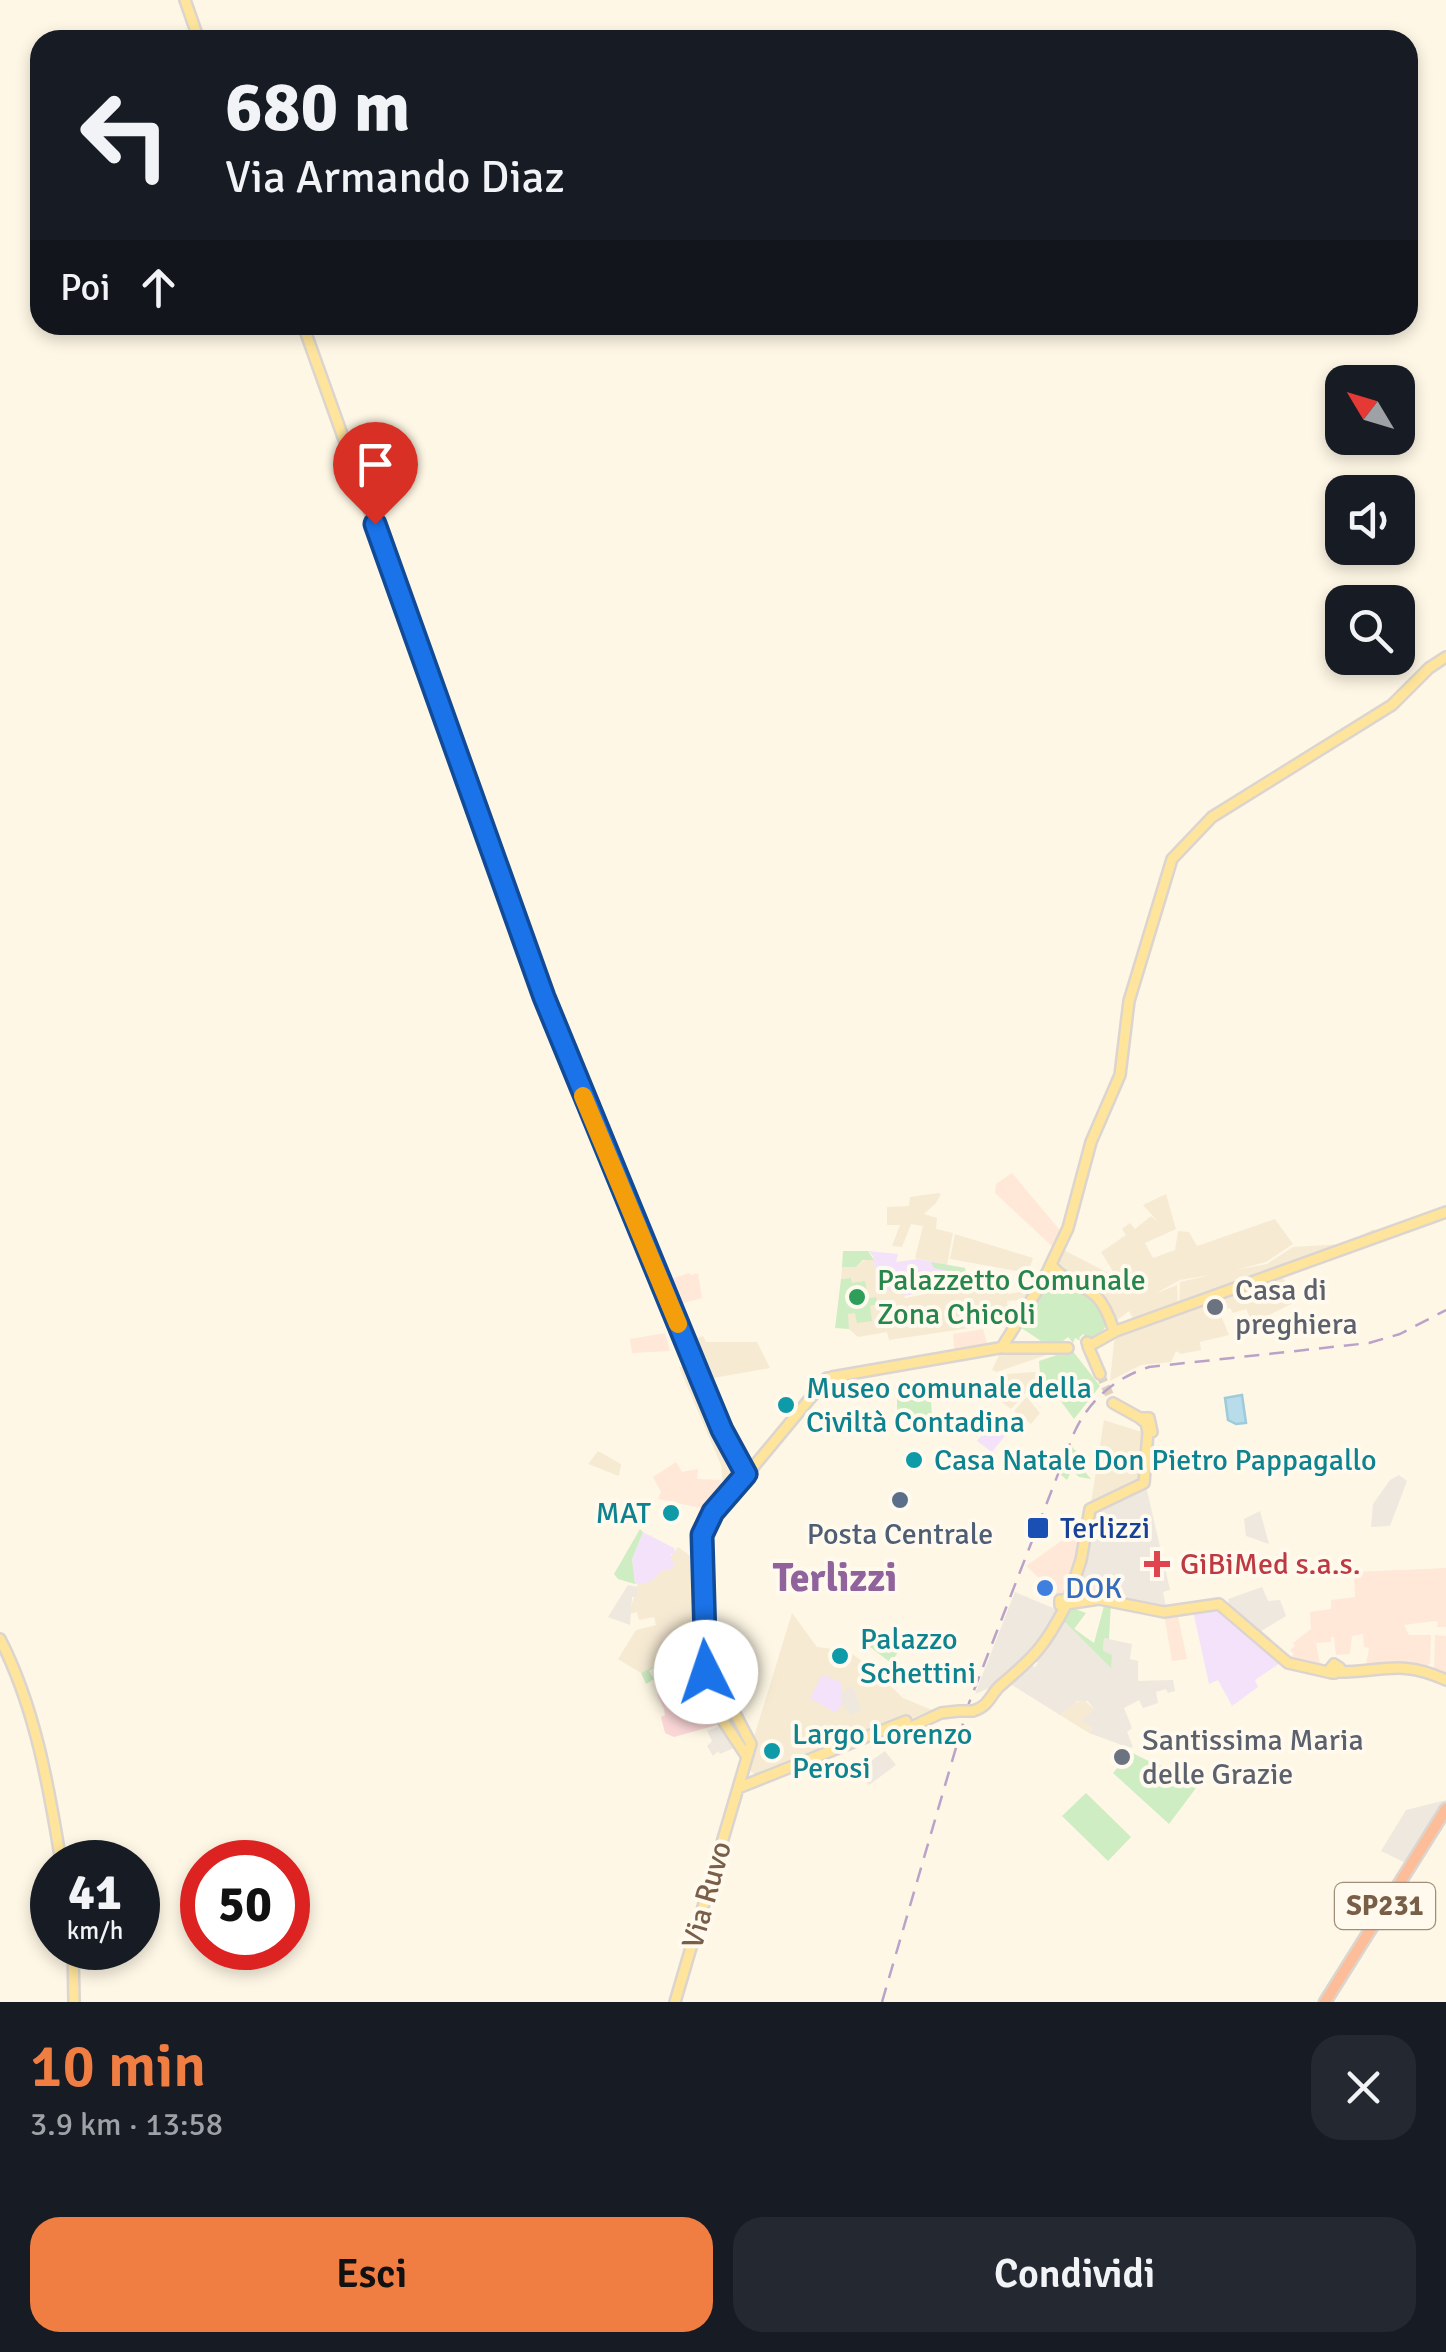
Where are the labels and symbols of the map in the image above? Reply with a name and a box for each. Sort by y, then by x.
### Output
north arrow [1325,365,1415,455]
pin [333,422,418,525]
place label: Palazzetto Comunale Zona Chicoli [877,1262,1146,1333]
place label: Casa di preghiera [1235,1272,1358,1343]
marker: Palazzetto Comunale Zona Chicoli [846,1286,868,1308]
marker: Casa di preghiera [1204,1296,1226,1318]
place label: Museo comunale della Civiltà Contadina [806,1370,1092,1441]
marker: Museo comunale della Civiltà Contadina [775,1394,797,1416]
place label: Casa Natale Don Pietro Pappagallo [934,1442,1377,1479]
marker: Casa Natale Don Pietro Pappagallo [903,1449,925,1471]
marker: Posta Centrale [889,1489,911,1511]
place label: MAT [595,1495,651,1532]
marker: MAT [660,1502,682,1524]
place label: Terlizzi [1060,1510,1150,1547]
marker: Terlizzi [1025,1515,1051,1541]
place label: Posta Centrale [807,1516,993,1553]
place label: GiBiMed s.a.s. [1180,1546,1361,1583]
marker: GiBiMed s.a.s. [1144,1551,1170,1577]
district label: Terlizzi [773,1553,897,1603]
place label: DOK [1065,1570,1122,1607]
marker: DOK [1034,1577,1056,1599]
position arrow [654,1620,758,1724]
place label: Palazzo Schettini [860,1621,976,1692]
marker: Palazzo Schettini [829,1645,851,1667]
place label: Largo Lorenzo Perosi [792,1716,972,1787]
place label: Santissima Maria delle Grazie [1142,1722,1364,1793]
marker: Largo Lorenzo Perosi [761,1740,783,1762]
marker: Santissima Maria delle Grazie [1111,1746,1133,1768]
street label: Via Ruvo [674,1837,740,1953]
speed limit sign: 50 [180,1840,310,1970]
road number: SP231 [1335,1883,1435,1929]

